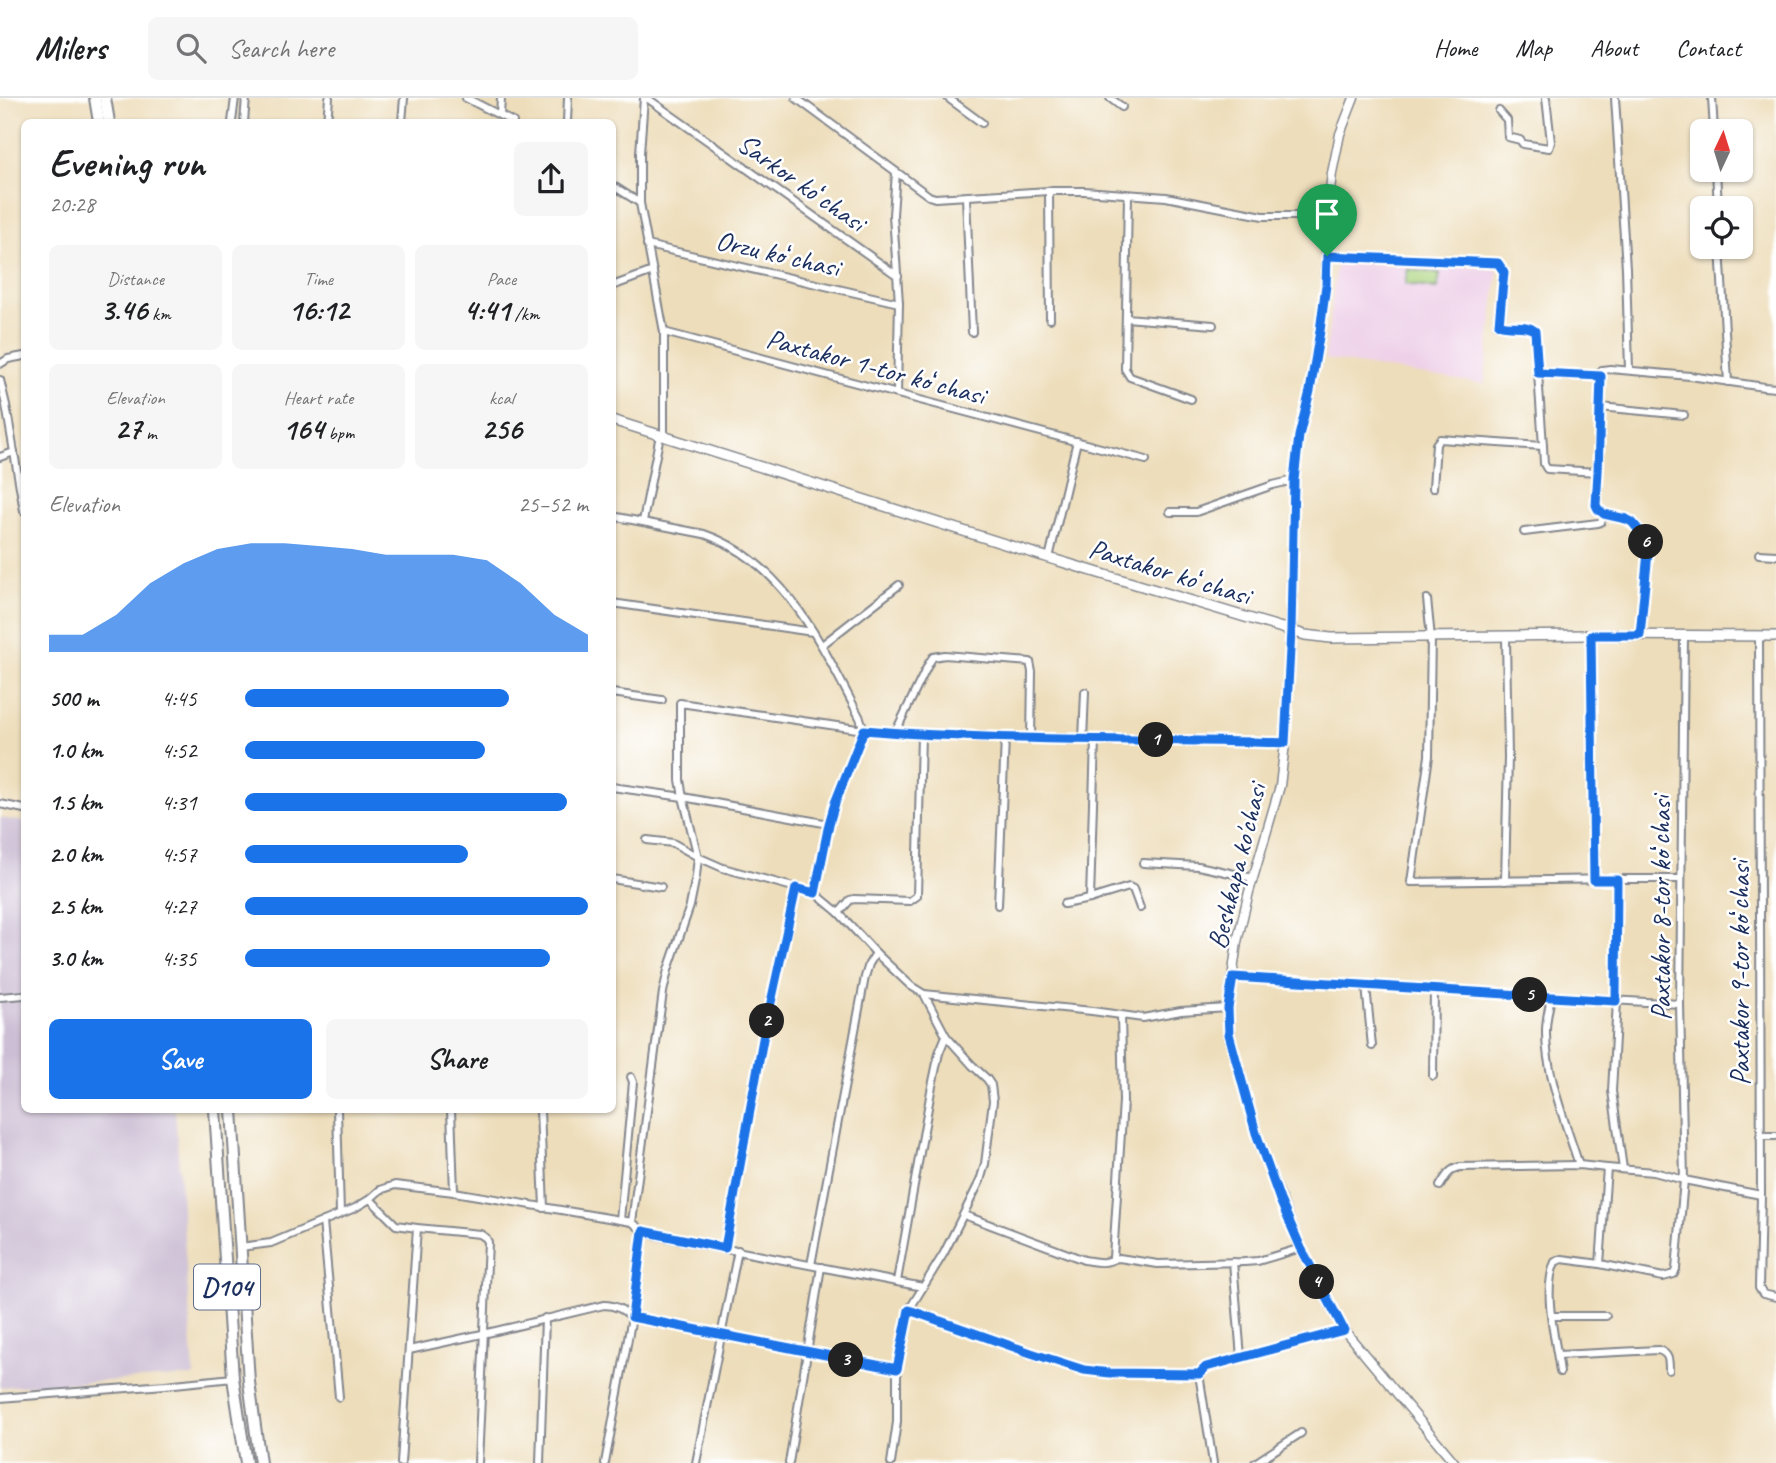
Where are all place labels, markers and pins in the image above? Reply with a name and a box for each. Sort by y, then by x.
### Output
pin [1297,184,1357,256]
pin: 6 [1628,524,1664,560]
pin: 1 [1138,722,1174,758]
pin: 5 [1512,978,1548,1012]
pin: 2 [750,1004,784,1038]
pin: 4 [1300,1264,1334,1300]
pin: 3 [828,1342,864,1378]

